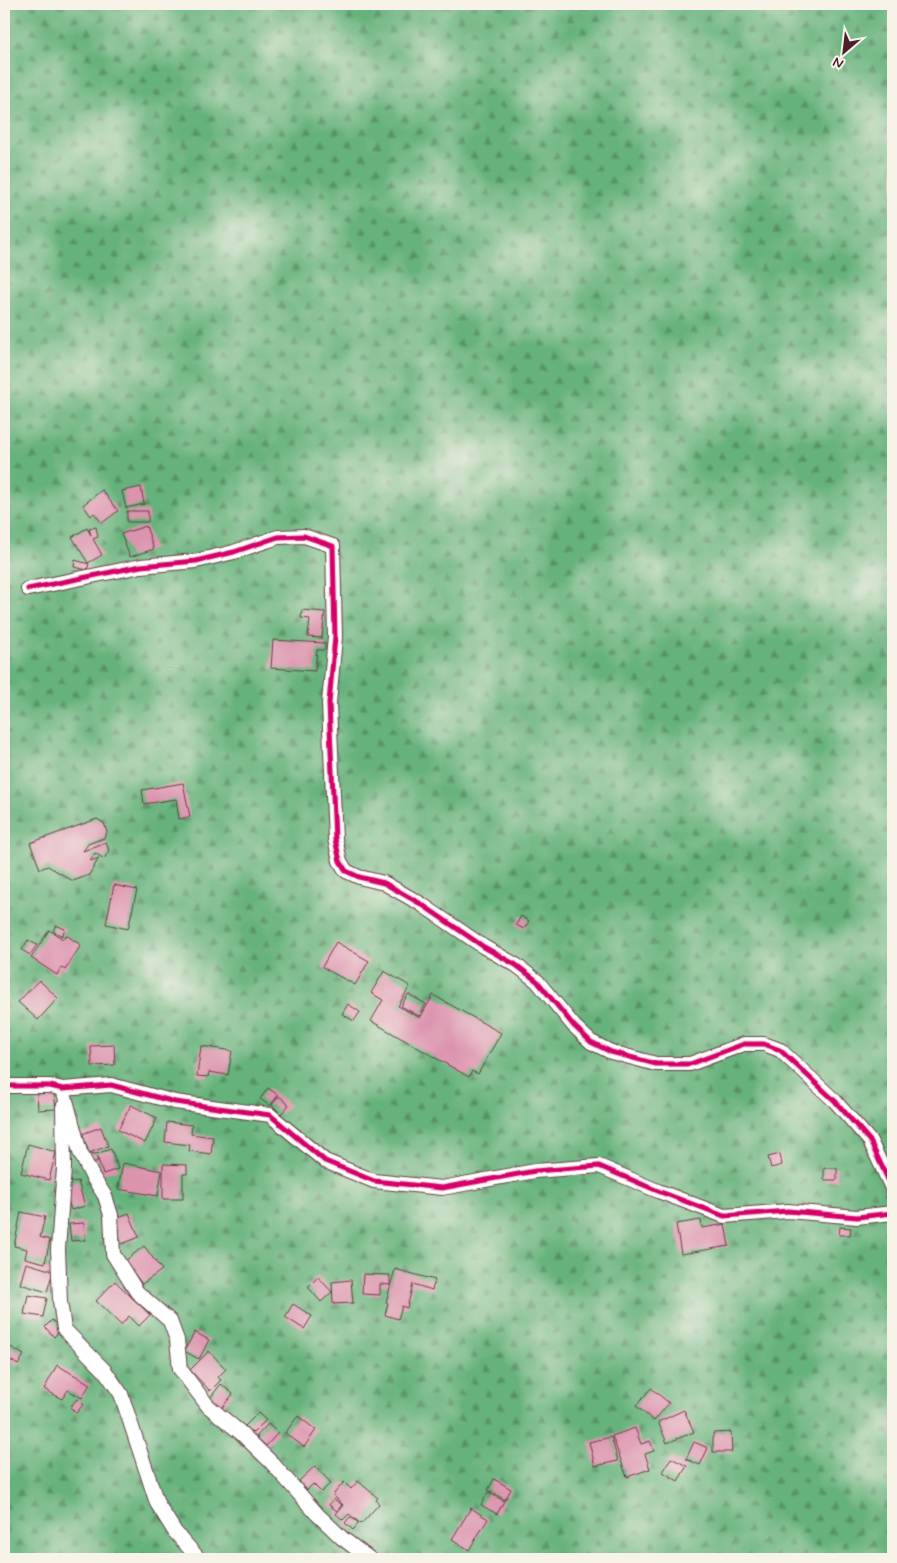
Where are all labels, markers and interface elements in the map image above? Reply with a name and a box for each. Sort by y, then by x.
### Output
north arrow [820,28,870,78]
text: N [830,52,847,73]

